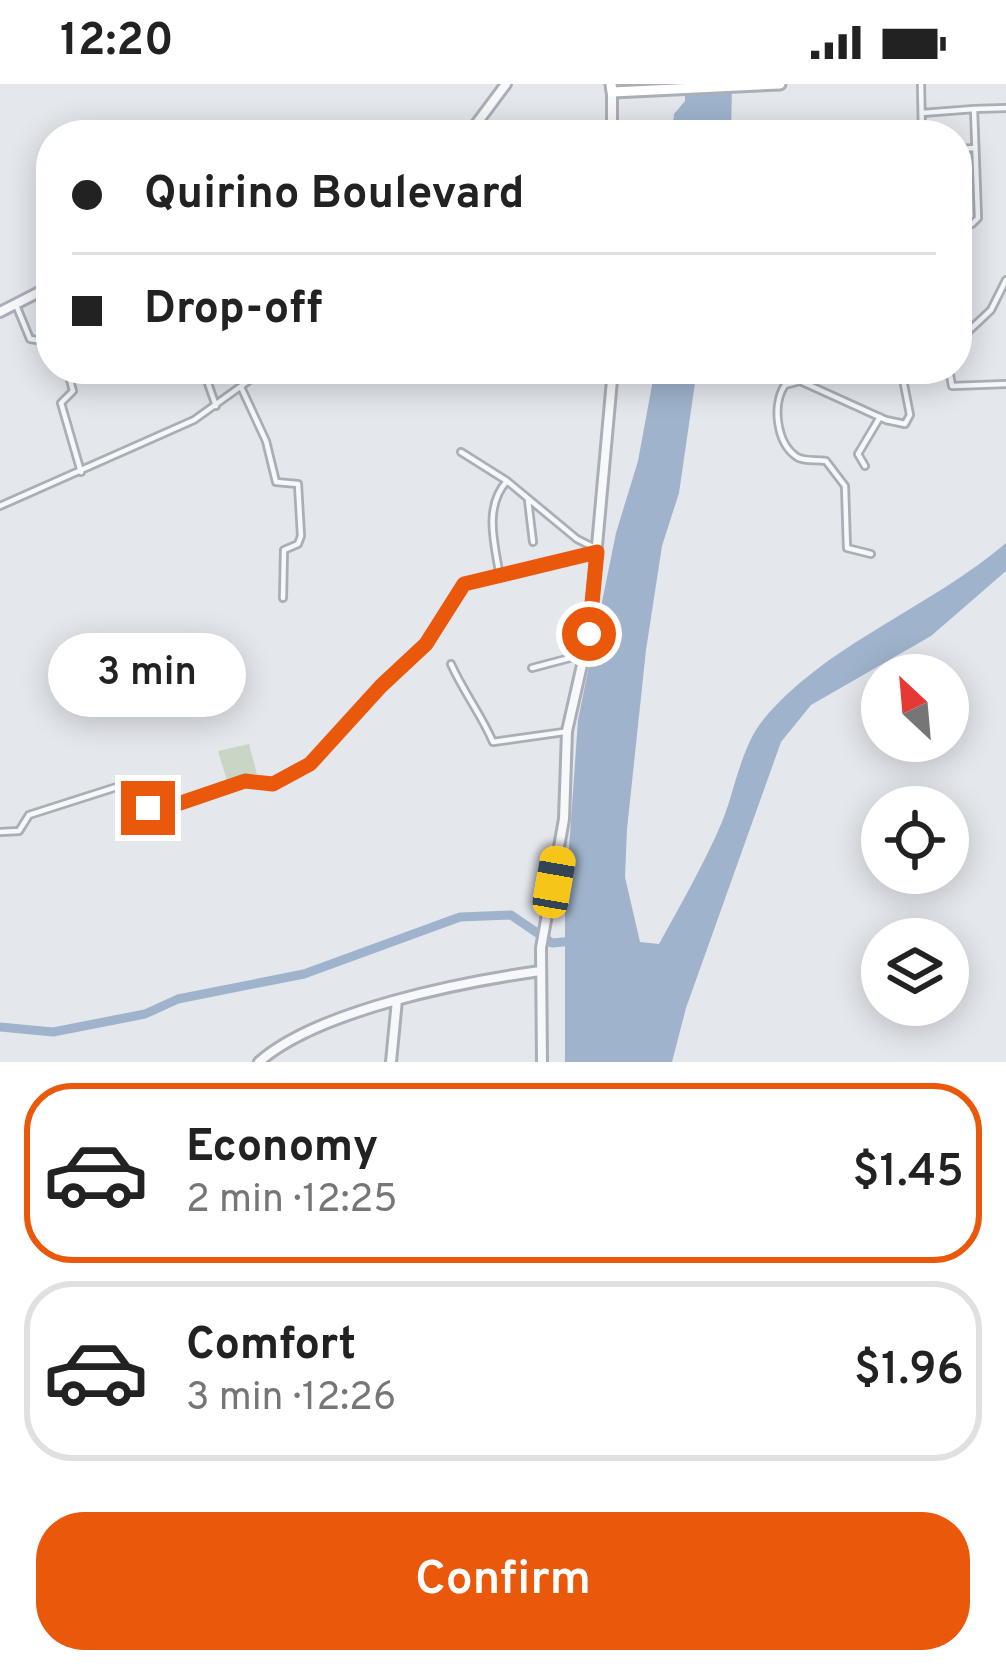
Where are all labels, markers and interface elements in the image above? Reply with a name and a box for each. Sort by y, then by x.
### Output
text: 12:20 [60,14,174,71]
text: Quirino Boulevard [144,167,524,224]
text: Drop-off [144,282,323,339]
route start [562,607,616,661]
callout: 3 min [49,634,247,718]
text: 3 min [97,650,197,699]
north arrow [861,654,969,762]
map controls [861,654,969,1026]
route end [121,781,175,835]
button: locate [861,786,969,894]
car [530,843,578,921]
button: layers [861,918,969,1026]
icon: car [42,1119,150,1227]
text: Economy [186,1120,378,1177]
text: $1.45 [853,1145,964,1202]
text: 2 min · 12:25 [186,1177,398,1226]
icon: car [42,1317,150,1425]
text: Comfort [186,1318,356,1375]
text: $1.96 [854,1343,964,1400]
text: 3 min · 12:26 [186,1375,396,1424]
button: Confirm [36,1512,970,1650]

